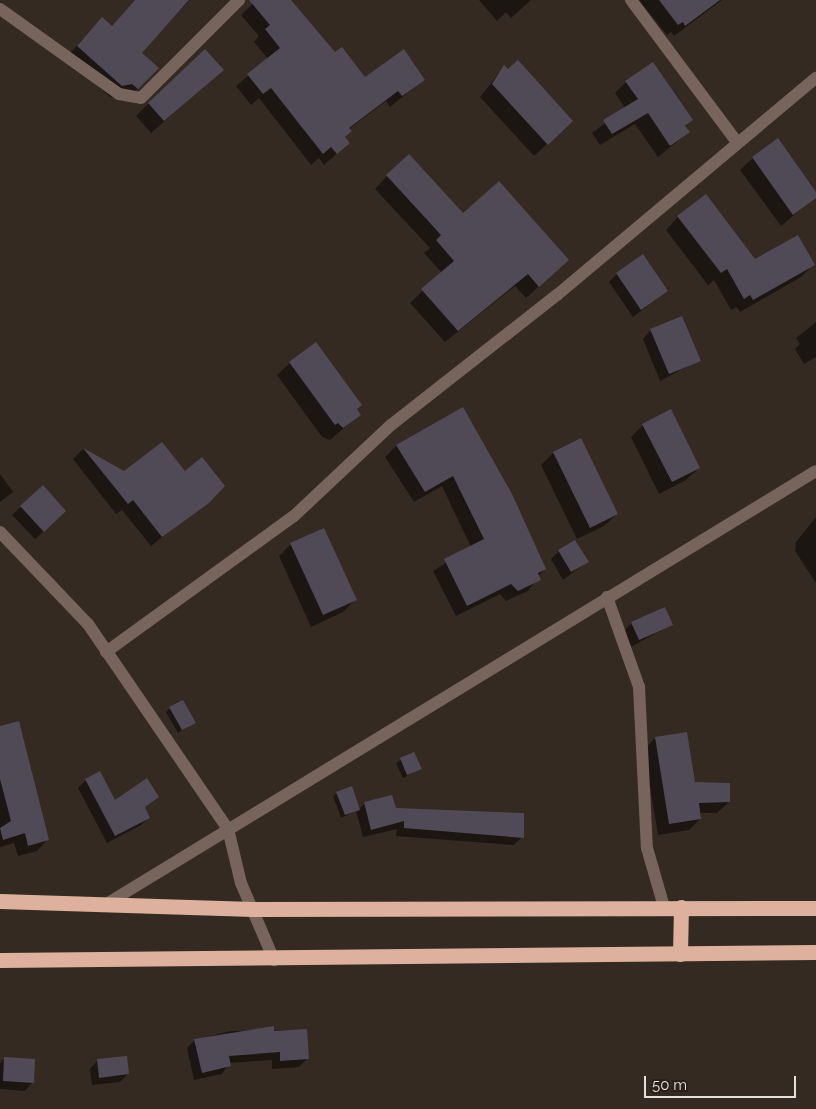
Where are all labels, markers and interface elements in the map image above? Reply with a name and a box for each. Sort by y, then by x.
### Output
scale bar [646,1066,798,1098]
text: 50 m [652,1076,687,1094]

